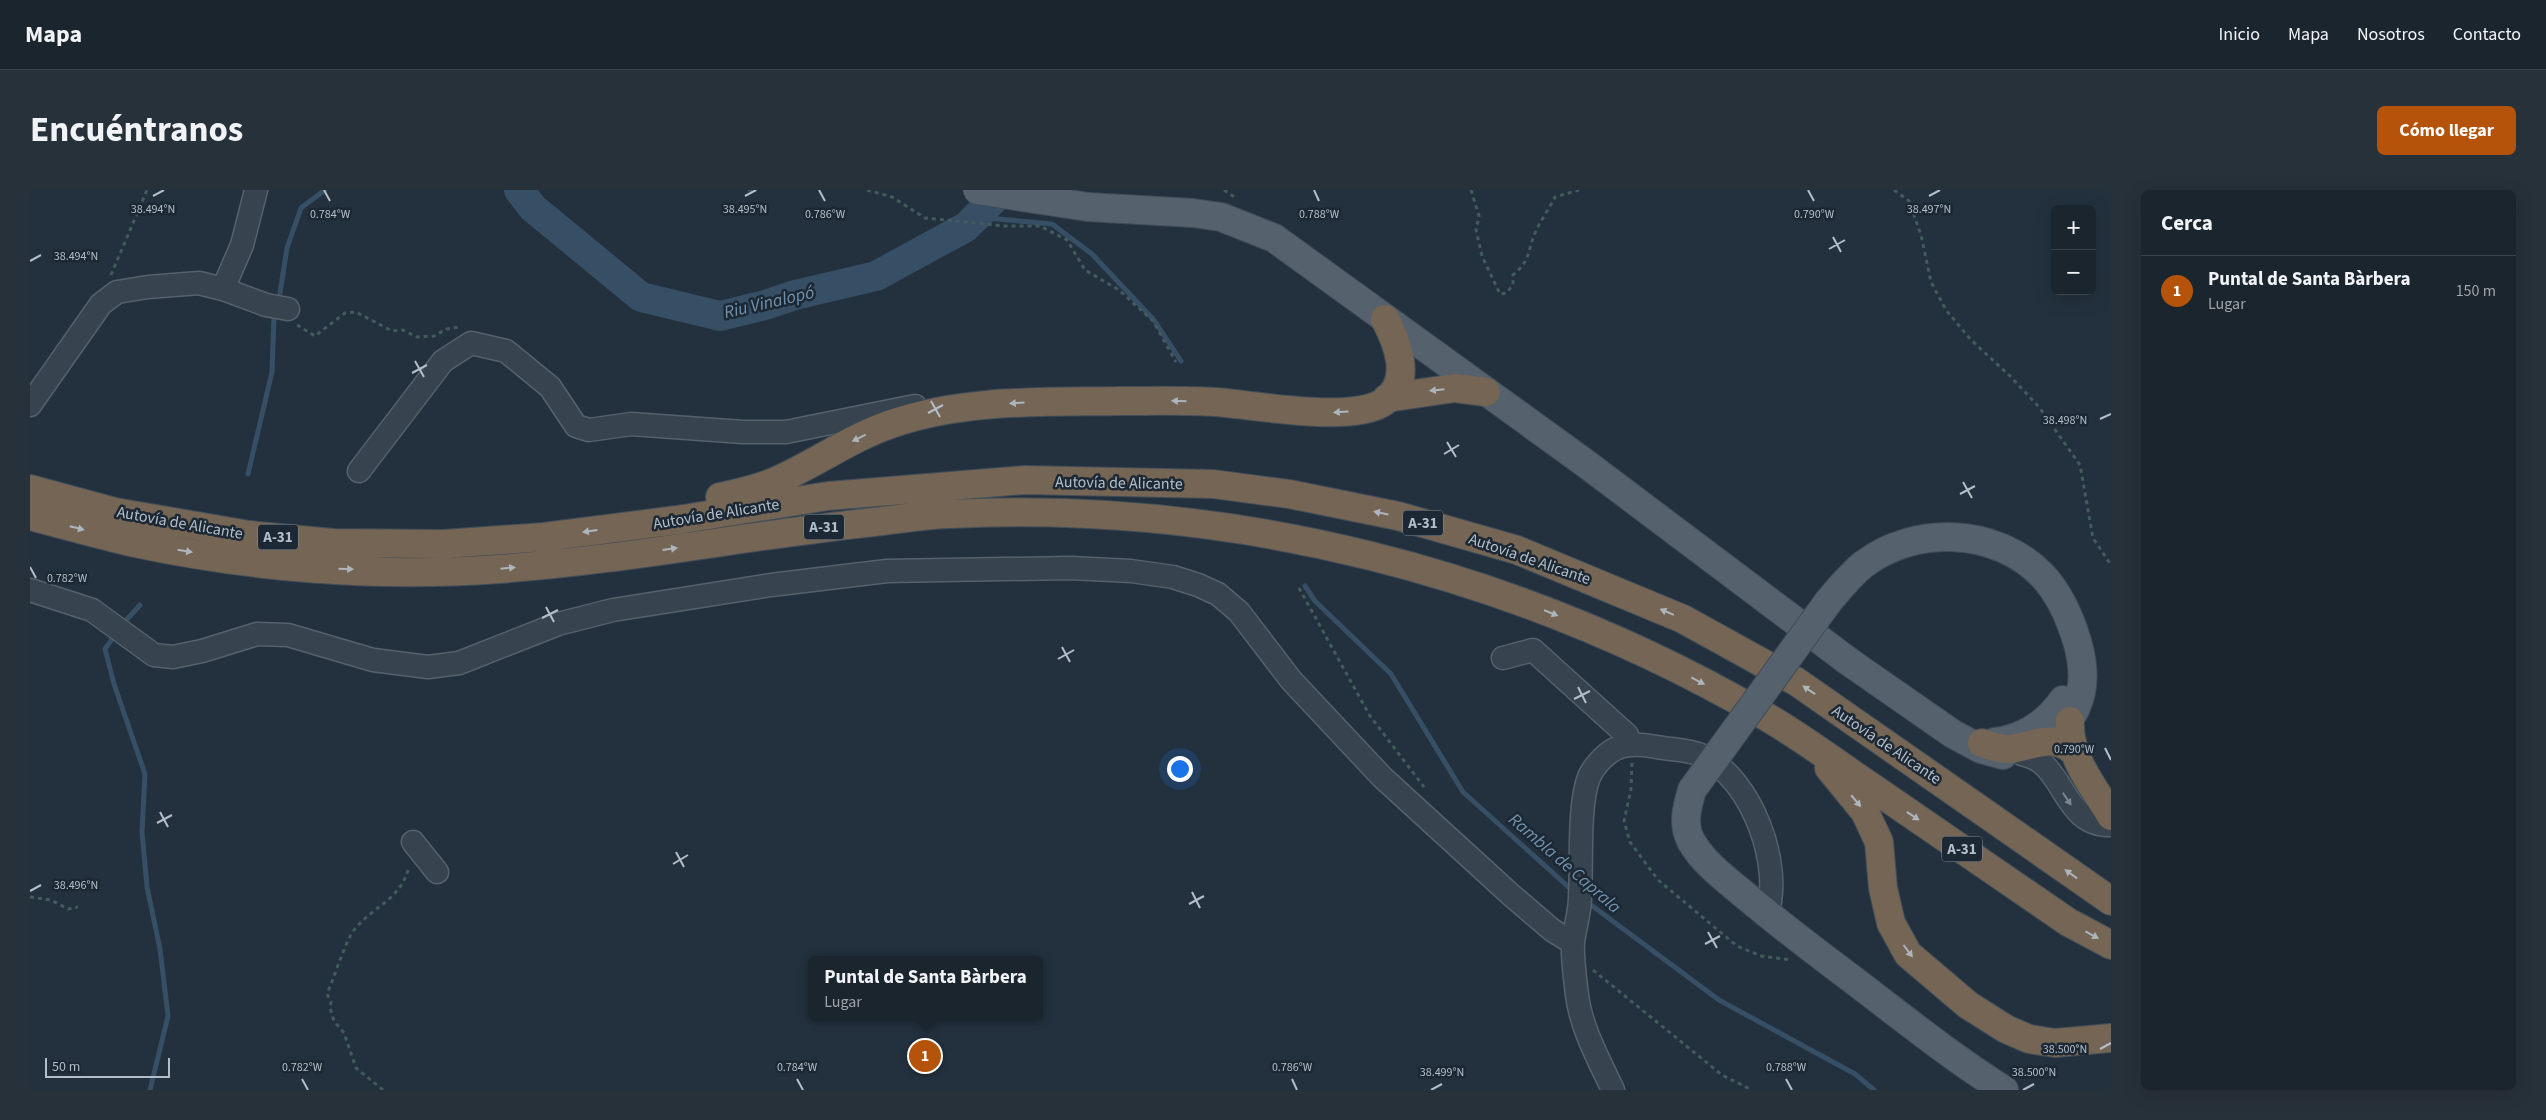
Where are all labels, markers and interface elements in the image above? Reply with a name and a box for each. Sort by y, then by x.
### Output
text: Mapa [25,17,82,52]
text: Inicio [2219,22,2260,47]
text: Mapa [2288,22,2329,47]
text: Nosotros [2357,22,2425,47]
text: Contacto [2453,22,2521,47]
text: Encuéntranos [30,105,243,155]
button: Cómo llegar [2377,106,2516,155]
text: 38.494°N [131,201,175,218]
text: 38.495°N [723,201,767,218]
text: 38.497°N [1907,201,1951,218]
map controls [2051,205,2096,295]
button: + [2051,205,2096,250]
text: 0.784°W [310,206,351,223]
text: 0.786°W [805,206,846,223]
text: 0.788°W [1299,206,1340,223]
text: 0.790°W [1794,206,1835,223]
text: Cerca [2161,208,2213,238]
text: 38.494°N [54,248,98,265]
button: − [2051,250,2096,295]
text: Puntal de Santa Bàrbera [2208,266,2411,293]
water label: Riu Vinalopó [721,280,817,325]
text: 1 [2173,280,2181,302]
text: 150 m [2456,280,2496,302]
text: Lugar [2208,293,2246,315]
one-way arrow [1429,386,1445,394]
one-way arrow [1171,397,1187,405]
one-way arrow [1008,399,1024,407]
one-way arrow [1333,408,1349,416]
text: 38.498°N [2043,412,2087,429]
one-way arrow [852,434,866,442]
street label: Autovía de Alicante [1055,471,1183,495]
street label: Autovía de Alicante [651,493,781,535]
street label: Autovía de Alicante [115,501,245,545]
one-way arrow [1374,509,1389,517]
road number: A-31 [1403,510,1443,536]
road number: A-31 [804,514,844,540]
one-way arrow [70,524,85,532]
road number: A-31 [258,524,298,550]
one-way arrow [582,528,598,536]
street label: Autovía de Alicante [1466,528,1594,590]
one-way arrow [662,545,678,553]
one-way arrow [177,548,193,556]
one-way arrow [501,564,517,572]
one-way arrow [338,566,354,574]
text: 0.782°W [47,570,88,587]
one-way arrow [1659,607,1674,615]
one-way arrow [1544,610,1558,618]
one-way arrow [1692,676,1705,685]
one-way arrow [1802,685,1816,695]
street label: Autovía de Alicante [1827,700,1946,790]
text: 0.790°W [2054,741,2095,758]
your location [1167,756,1193,782]
one-way arrow [2062,792,2072,806]
one-way arrow [1850,794,1861,807]
water label: Rambla de Caprala [1503,807,1627,920]
one-way arrow [1906,811,1920,821]
road number: A-31 [1942,836,1982,862]
one-way arrow [2064,869,2077,879]
text: 38.496°N [54,877,98,894]
one-way arrow [2085,931,2099,939]
one-way arrow [1903,944,1913,958]
popup [808,956,1043,1021]
text: Puntal de Santa Bàrbera [824,964,1027,991]
text: Lugar [824,991,862,1013]
pin: 1 [909,1037,941,1075]
text: 38.500°N [2043,1041,2087,1058]
scale bar [45,1055,170,1078]
text: 50 m [52,1057,80,1077]
text: 0.782°W [282,1059,323,1076]
text: 0.784°W [777,1059,818,1076]
text: 0.786°W [1272,1059,1313,1076]
text: 0.788°W [1766,1059,1807,1076]
text: 38.499°N [1420,1064,1464,1081]
text: 38.500°N [2012,1064,2056,1081]

